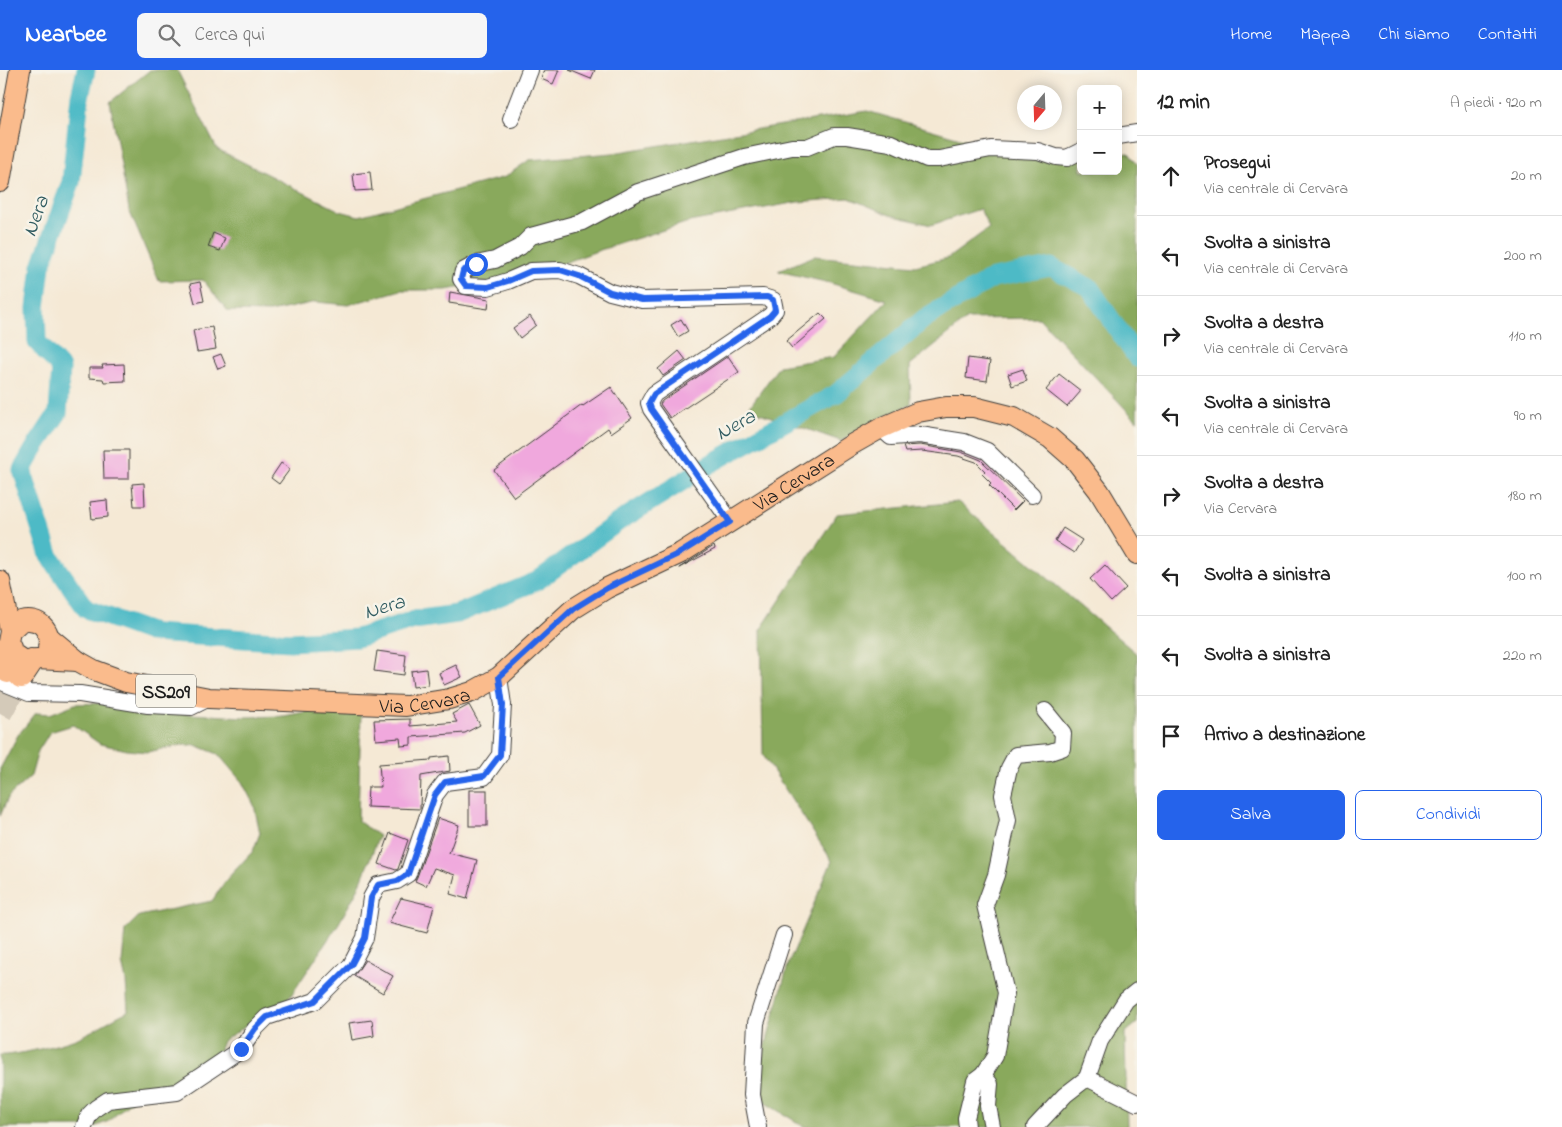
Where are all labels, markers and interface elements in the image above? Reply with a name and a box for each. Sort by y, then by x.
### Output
search box [137,13,487,58]
text: Nearbee [25,18,107,53]
icon: search [155,21,183,49]
text: Cerca qui [195,22,265,49]
text: Home [1230,22,1272,48]
text: Mappa [1300,22,1350,48]
text: Chi siamo [1378,22,1450,48]
text: Contatti [1478,22,1537,48]
north arrow [1017,85,1062,130]
map controls [1077,85,1122,175]
button: + [1077,85,1122,130]
text: 12 min [1157,88,1210,118]
text: A piedi · 920 m [1450,91,1542,115]
button: − [1077,130,1122,175]
text: Prosegui [1204,150,1271,177]
icon: ahead [1157,162,1185,190]
text: 20 m [1511,164,1542,188]
text: Via centrale di Cervara [1204,177,1348,201]
water label: Nera [16,191,58,241]
text: Svolta a sinistra [1204,230,1331,257]
icon: left [1157,242,1185,270]
text: 200 m [1504,244,1542,268]
route start [465,253,488,276]
text: Via centrale di Cervara [1204,257,1348,281]
text: Svolta a destra [1204,310,1324,337]
icon: right [1157,322,1185,350]
text: 110 m [1508,324,1542,348]
text: Via centrale di Cervara [1204,337,1348,361]
text: Svolta a sinistra [1204,390,1331,417]
water label: Nera [711,402,762,449]
icon: left [1157,402,1185,430]
text: 90 m [1514,404,1542,428]
text: Via centrale di Cervara [1204,417,1348,441]
street label: Via Cervara [748,447,841,521]
text: Svolta a destra [1204,470,1324,497]
icon: right [1157,482,1185,510]
text: 180 m [1508,484,1542,508]
text: Via Cervara [1204,497,1277,521]
icon: left [1157,562,1185,590]
text: Svolta a sinistra [1204,562,1331,589]
text: 100 m [1507,564,1542,588]
water label: Nera [360,587,409,628]
icon: left [1157,642,1185,670]
text: Svolta a sinistra [1204,642,1331,669]
text: 220 m [1503,644,1542,668]
road number: SS209 [136,674,196,708]
street label: Via Cervara [378,681,474,723]
icon: arrive [1157,722,1185,750]
text: Arrivo a destinazione [1204,722,1365,749]
button: Salva [1157,790,1345,840]
button: Condividi [1355,790,1542,840]
route end [230,1038,253,1061]

